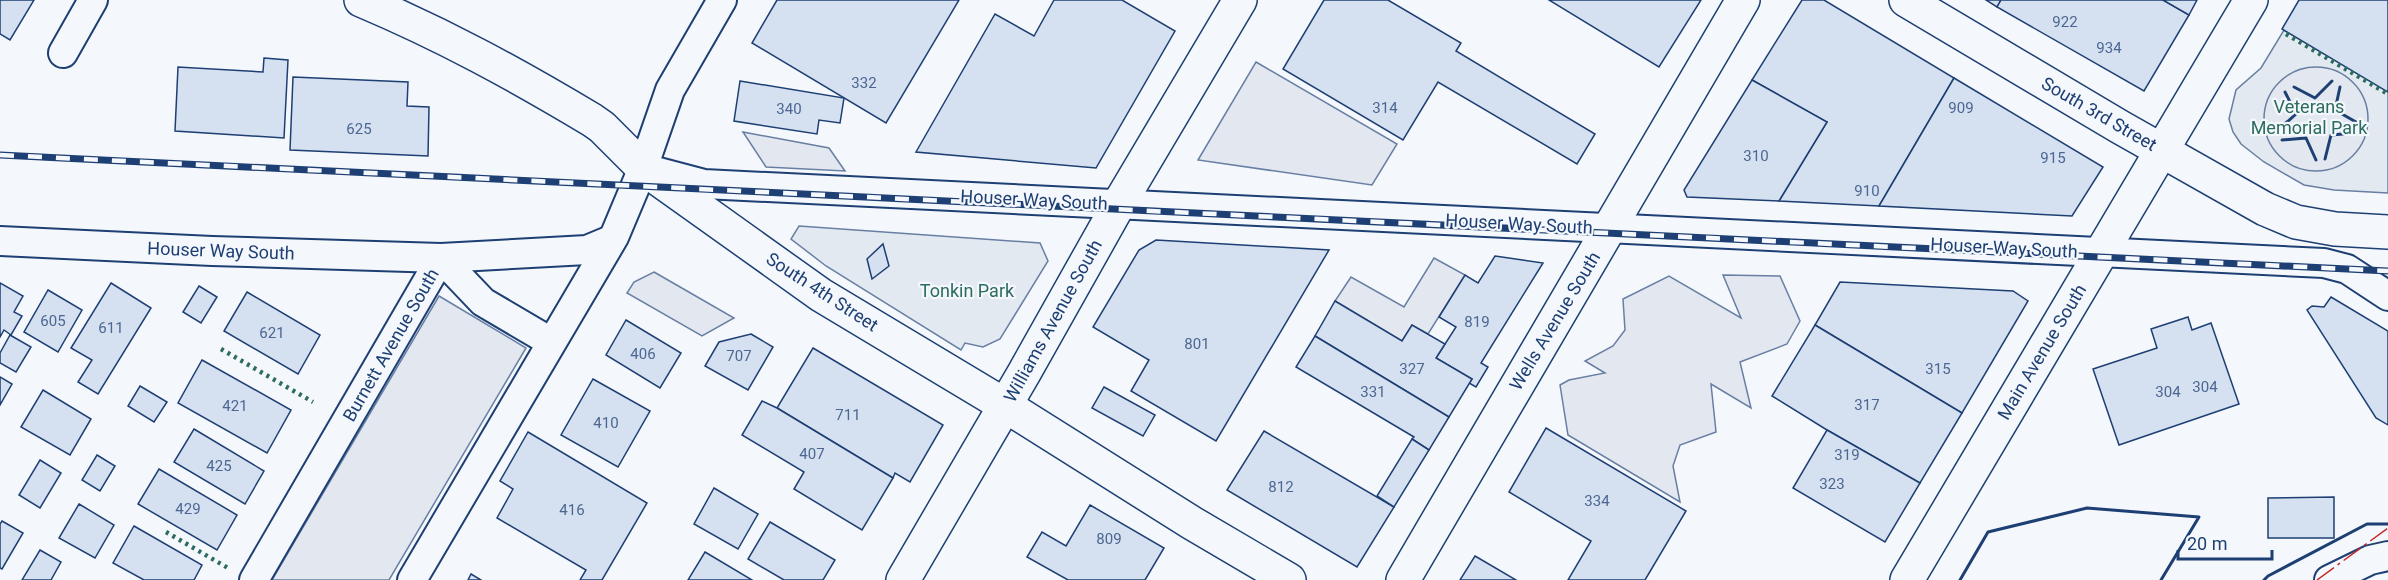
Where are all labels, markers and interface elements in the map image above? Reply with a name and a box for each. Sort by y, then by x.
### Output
house number: 922 [2052,13,2078,31]
house number: 934 [2096,39,2122,57]
street label: South 3rd Street [2038,72,2161,155]
house number: 332 [851,74,877,92]
park label: Veterans Memorial Park [2251,96,2368,138]
house number: 314 [1372,99,1398,117]
house number: 909 [1948,99,1974,117]
house number: 340 [776,100,802,118]
house number: 625 [346,120,372,138]
house number: 310 [1743,147,1769,165]
house number: 915 [2040,149,2066,167]
house number: 910 [1854,182,1880,200]
street label: Houser Way South [960,185,1108,214]
street label: Houser Way South [1445,209,1593,238]
street label: Houser Way South [1930,233,2078,262]
street label: Williams Avenue South [999,236,1106,406]
street label: Houser Way South [147,237,295,264]
street label: South 4th Street [762,248,882,336]
street label: Wells Avenue South [1505,248,1604,394]
street label: Burnett Avenue South [338,265,443,425]
park label: Tonkin Park [920,280,1015,301]
street label: Main Avenue South [1993,280,2090,423]
house number: 605 [40,312,66,330]
house number: 819 [1464,313,1490,331]
house number: 611 [98,319,124,337]
house number: 621 [259,324,285,342]
house number: 801 [1184,335,1210,353]
house number: 406 [630,345,656,363]
house number: 707 [726,347,752,365]
house number: 327 [1399,360,1425,378]
house number: 315 [1925,360,1951,378]
house number: 304 [2192,378,2218,396]
house number: 331 [1360,383,1386,401]
house number: 304 [2155,383,2181,401]
house number: 317 [1854,396,1880,414]
house number: 421 [222,397,248,415]
house number: 711 [835,406,861,424]
house number: 410 [593,414,619,432]
house number: 407 [799,445,825,463]
house number: 319 [1834,446,1860,464]
house number: 425 [206,457,232,475]
house number: 323 [1819,475,1845,493]
house number: 812 [1268,478,1294,496]
house number: 334 [1584,492,1610,510]
house number: 429 [175,500,201,518]
house number: 416 [559,501,585,519]
scale bar [2178,523,2272,561]
house number: 809 [1096,530,1122,548]
text: 20 m [2187,533,2227,554]

